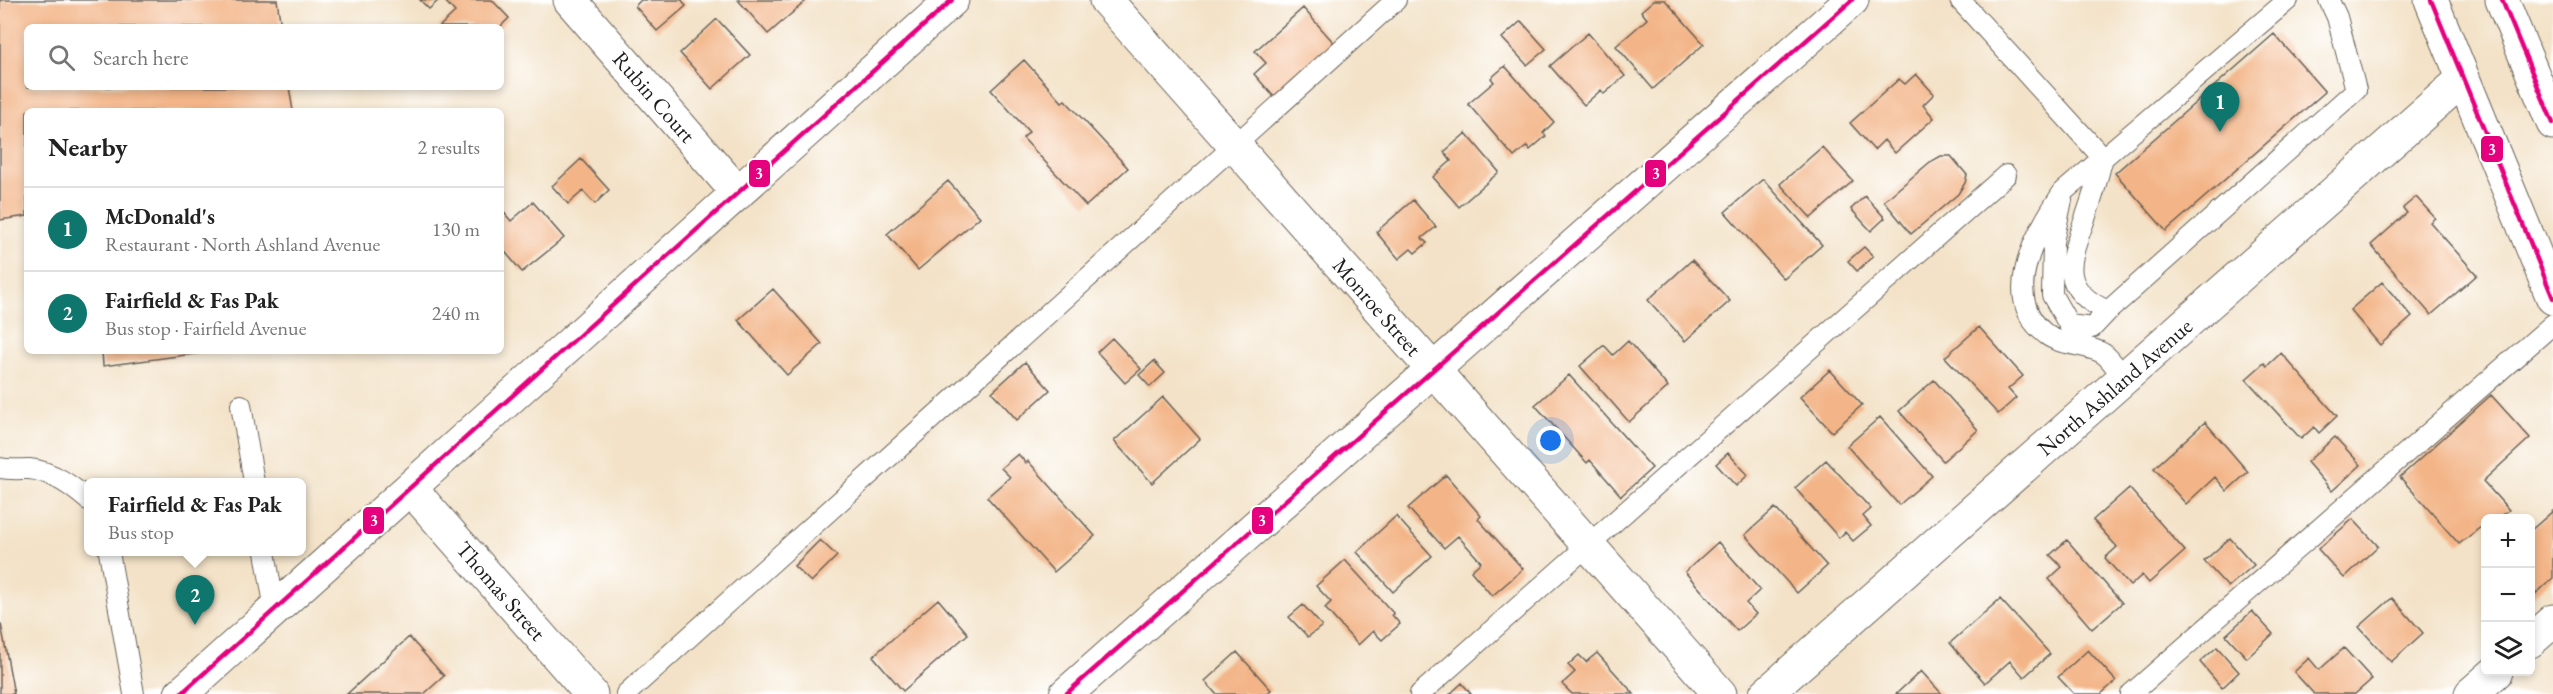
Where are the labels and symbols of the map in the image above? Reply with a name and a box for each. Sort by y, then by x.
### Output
street label: Rubin Court [606,45,702,149]
pin: 1 [2200,82,2240,132]
line badge: 3 [2480,135,2504,163]
text: 3 [2488,139,2496,160]
line badge: 3 [748,159,771,188]
line badge: 3 [1644,159,1667,188]
text: 3 [755,163,763,184]
text: 3 [1652,163,1660,184]
street label: Monroe Street [1326,252,1428,362]
street label: North Ashland Avenue [2031,311,2199,462]
your location [1536,426,1565,455]
line badge: 3 [362,506,385,535]
line badge: 3 [1251,506,1274,535]
text: 3 [370,510,378,531]
text: 3 [1258,510,1266,531]
street label: Thomas Street [450,535,552,647]
pin: 2 [176,576,214,625]

